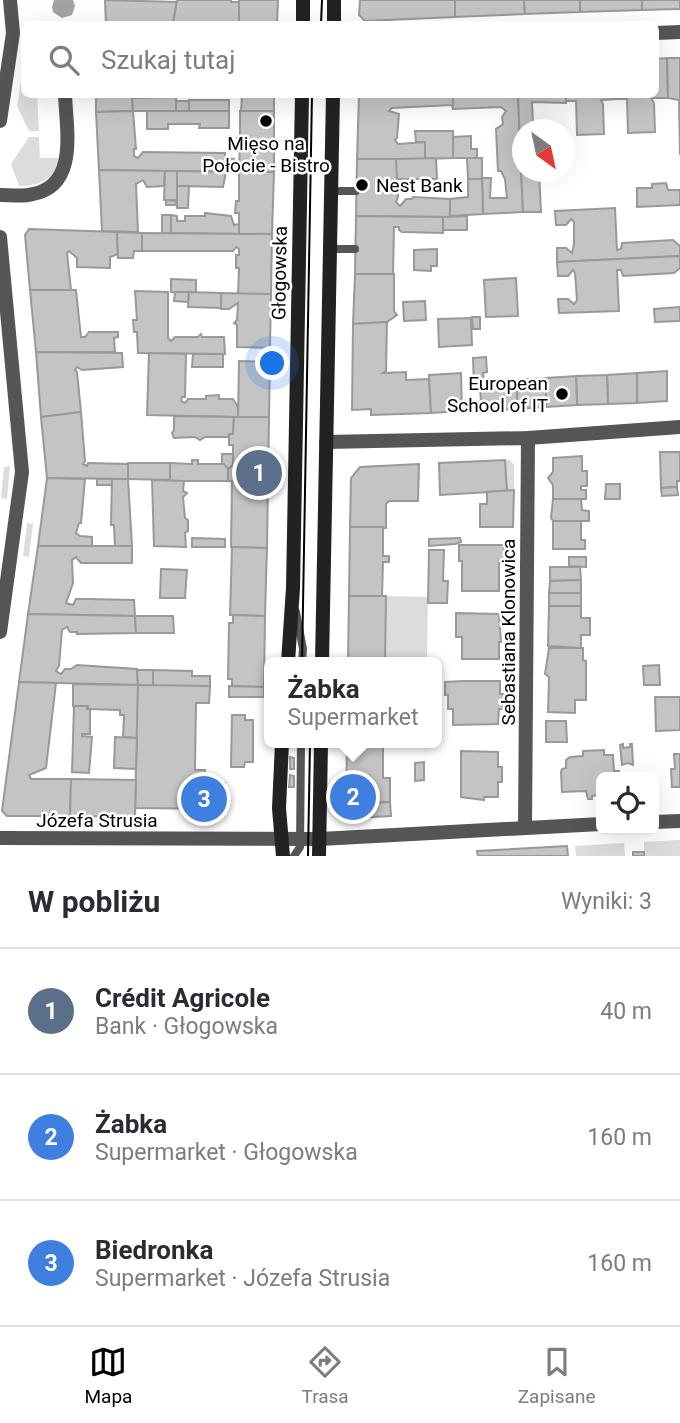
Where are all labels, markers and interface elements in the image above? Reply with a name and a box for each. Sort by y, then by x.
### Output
search box [21,21,659,98]
icon: search [45,41,83,79]
text: Szukaj tutaj [101,45,235,75]
marker: Mięso na Połocie - Bistro [258,113,274,129]
north arrow [512,119,575,182]
place label: Mięso na Połocie - Bistro [202,132,330,177]
place label: Nest Bank [376,174,463,197]
marker: Nest Bank [354,177,370,193]
street label: Głogowska [267,226,292,320]
your location [255,346,289,380]
place label: European School of IT [447,372,548,417]
marker: European School of IT [554,386,570,402]
pin: 1 [236,447,282,499]
street label: Sebastiana Klonowica [497,539,520,725]
popup [264,657,442,748]
text: Żabka [288,674,360,704]
text: Supermarket [288,704,418,731]
pin: 2 [330,771,376,823]
map controls [596,772,659,835]
button: locate [596,772,659,835]
pin: 3 [181,773,227,825]
street label: Józefa Strusia [36,809,158,832]
text: W pobliżu [28,884,160,919]
text: Wyniki: 3 [561,888,652,915]
text: Crédit Agricole [95,983,270,1013]
text: 1 [44,998,58,1025]
text: 40 m [600,998,652,1025]
text: Bank · Głogowska [95,1013,278,1040]
text: Żabka [95,1109,167,1139]
text: 2 [44,1124,58,1151]
text: 160 m [587,1124,652,1151]
text: Supermarket · Głogowska [95,1139,358,1166]
text: Biedronka [95,1235,213,1265]
text: 3 [44,1250,58,1277]
text: 160 m [587,1250,652,1277]
text: Supermarket · Józefa Strusia [95,1265,390,1292]
tab: Mapa [85,1343,132,1408]
tab: Trasa [302,1343,349,1408]
tab: Zapisane [518,1343,595,1408]

